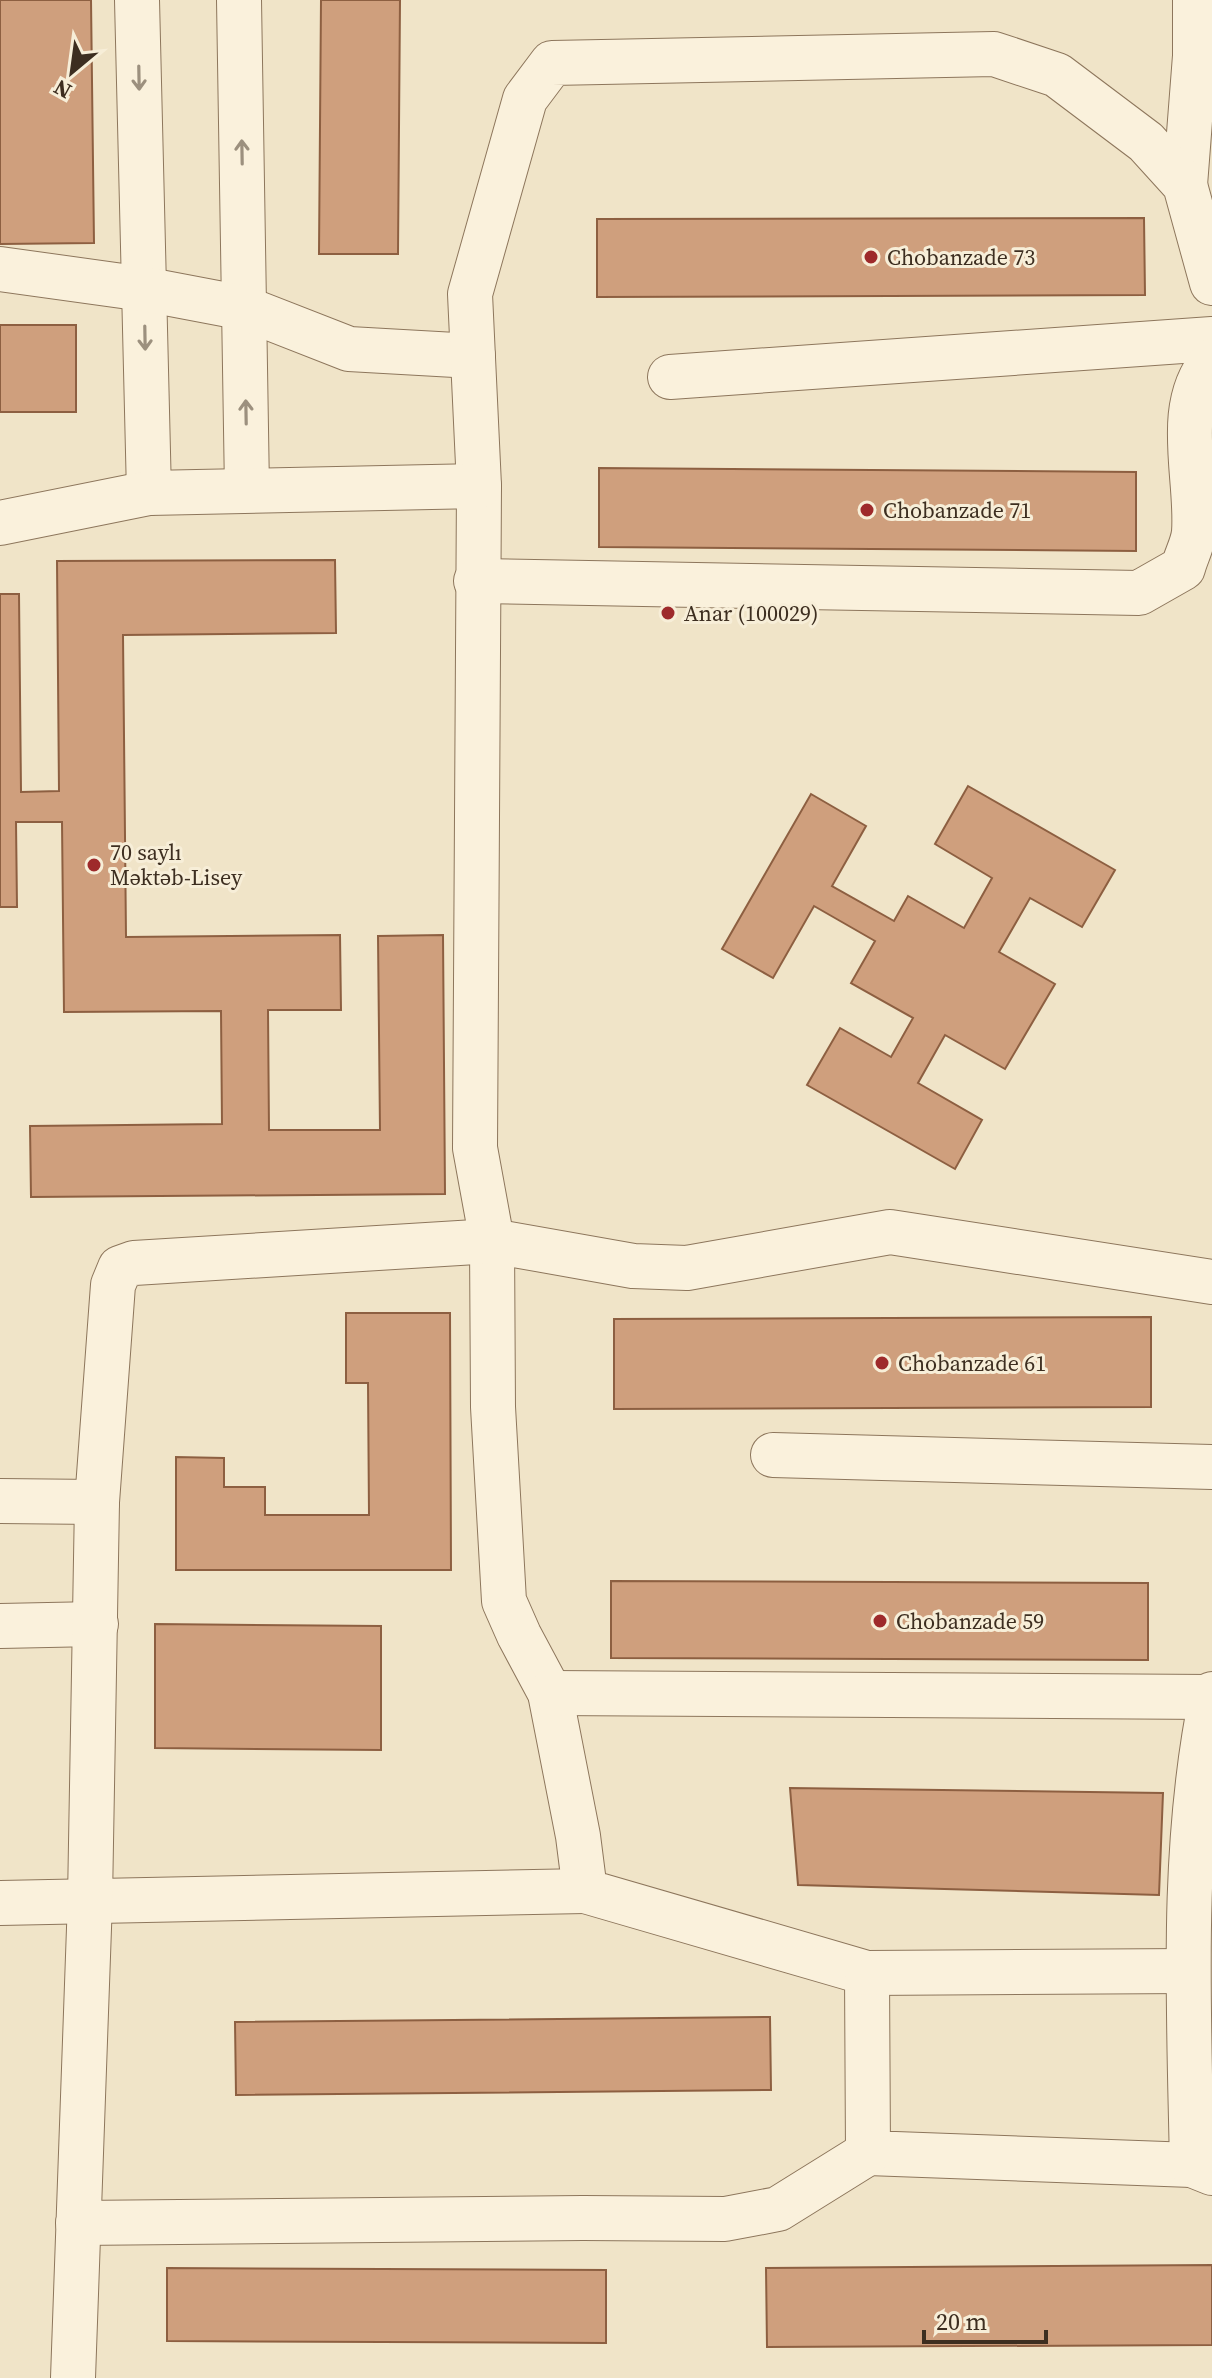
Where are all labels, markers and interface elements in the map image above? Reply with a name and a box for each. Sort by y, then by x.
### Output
north arrow [32,32,112,112]
one-way arrow [131,64,147,91]
text: N [48,72,77,106]
one-way arrow [234,139,249,166]
place label: Chobanzade 73 [887,242,1035,272]
marker: Chobanzade 73 [862,248,880,266]
one-way arrow [137,324,153,351]
one-way arrow [238,399,254,426]
place label: Chobanzade 71 [883,495,1031,525]
marker: Chobanzade 71 [858,501,876,519]
place label: Anar (100029) [684,598,818,628]
marker: Anar (100029) [659,604,677,622]
place label: 70 saylı Məktəb-Lisey [110,837,243,892]
marker: 70 saylı Məktəb-Lisey [85,856,103,874]
place label: Chobanzade 61 [898,1348,1046,1378]
marker: Chobanzade 61 [873,1354,891,1372]
place label: Chobanzade 59 [896,1606,1044,1636]
marker: Chobanzade 59 [871,1612,889,1630]
scale bar [924,2294,1046,2344]
text: 20 m [936,2305,987,2338]

